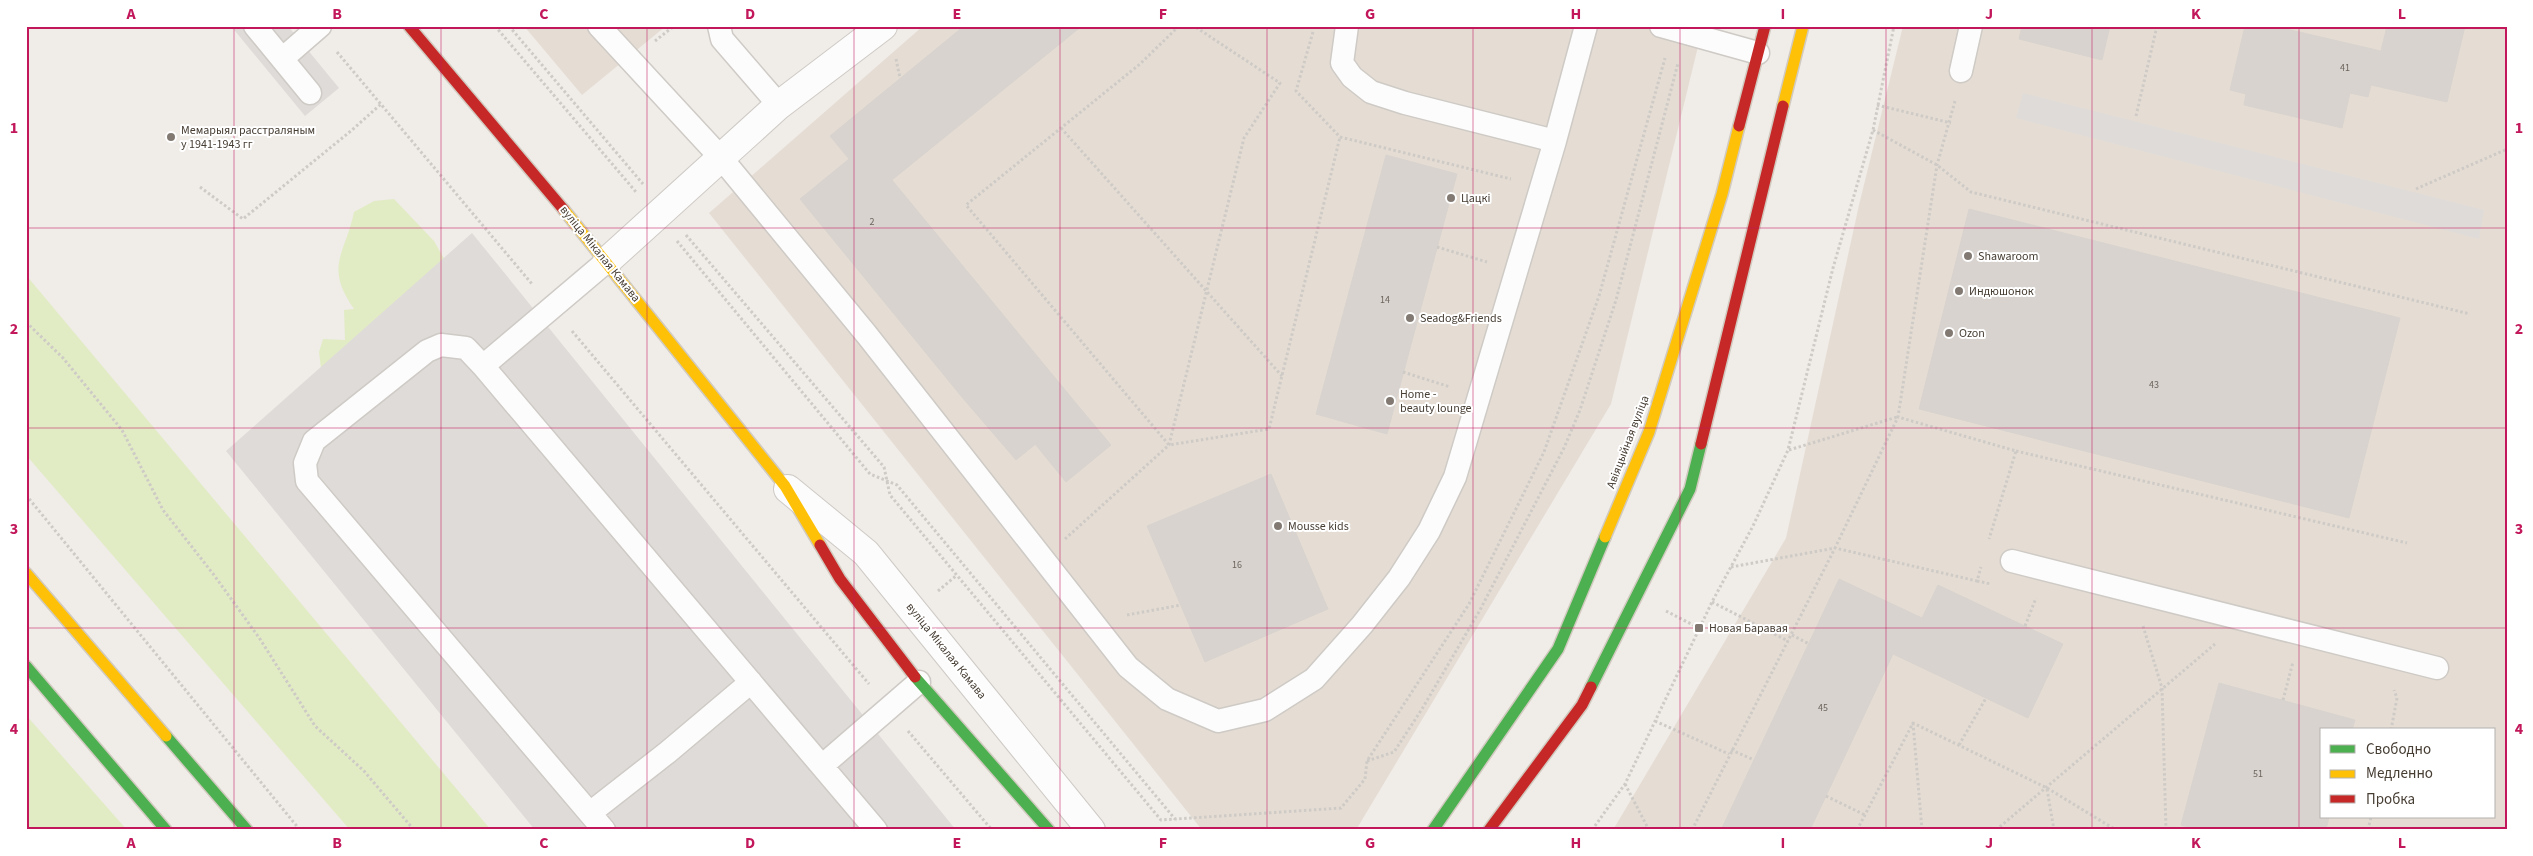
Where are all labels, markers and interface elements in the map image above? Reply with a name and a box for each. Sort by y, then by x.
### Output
text: A [125,3,136,25]
text: B [332,3,342,25]
text: C [539,3,549,25]
text: D [745,3,755,25]
text: E [953,3,961,25]
text: F [1159,3,1167,25]
text: G [1365,3,1375,25]
text: H [1571,3,1581,25]
text: I [1781,3,1785,25]
text: J [1985,3,1993,25]
text: K [2191,3,2201,25]
text: L [2398,3,2406,25]
house number: 41 [2340,61,2350,75]
text: 1 [10,117,18,139]
text: 1 [2515,117,2523,139]
place label: Мемарыял расстраляным у 1941-1943 гг [181,122,315,153]
marker: Мемарыял расстраляным у 1941-1943 гг [165,131,177,143]
place label: Цацкi [1461,190,1490,207]
marker: Цацкi [1445,192,1457,204]
street label: вуліца Мікалая Камава [556,202,644,306]
house number: 2 [870,215,875,229]
place label: Shawaroom [1978,248,2039,265]
marker: Shawaroom [1962,250,1974,262]
place label: Индюшонок [1969,283,2034,300]
marker: Индюшонок [1953,285,1965,297]
house number: 14 [1380,293,1390,307]
place label: Seadog&Friends [1420,310,1502,327]
marker: Seadog&Friends [1404,312,1416,324]
text: 2 [10,318,18,340]
text: 2 [2515,318,2523,340]
place label: Ozon [1959,325,1985,342]
marker: Ozon [1943,327,1955,339]
house number: 43 [2149,378,2159,392]
place label: Home - beauty lounge [1400,386,1472,417]
street label: Авіяцыйная вуліца [1602,393,1654,491]
marker: Home - beauty lounge [1384,395,1396,407]
text: 3 [10,518,18,540]
place label: Mousse kids [1288,518,1349,535]
text: 3 [2515,518,2523,540]
marker: Mousse kids [1272,520,1284,532]
house number: 16 [1232,558,1242,572]
street label: вуліца Мікалая Камава [902,599,990,703]
place label: Новая Баравая [1709,620,1788,637]
marker: Новая Баравая [1693,622,1705,634]
house number: 45 [1818,701,1828,715]
text: 4 [10,718,19,740]
text: 4 [2515,718,2524,740]
legend [2320,728,2496,818]
text: Свободно [2366,739,2431,760]
text: Медленно [2366,763,2433,784]
house number: 51 [2253,767,2263,781]
text: Пробка [2366,789,2415,810]
text: A [125,832,136,854]
text: B [332,832,342,854]
text: C [539,832,549,854]
text: D [745,832,755,854]
text: E [953,832,961,854]
text: F [1159,832,1167,854]
text: G [1365,832,1375,854]
text: H [1571,832,1581,854]
text: I [1781,832,1785,854]
text: J [1985,832,1993,854]
text: K [2191,832,2201,854]
text: L [2398,832,2406,854]

